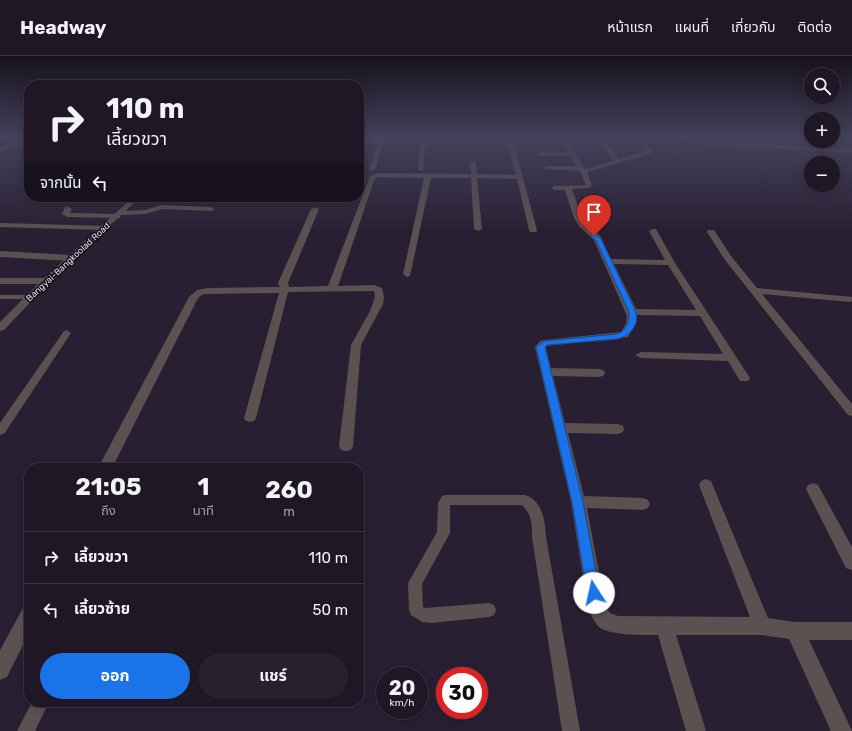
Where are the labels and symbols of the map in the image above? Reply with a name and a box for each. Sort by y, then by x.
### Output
pin [577,195,611,236]
street label: Bangyai-Bangkoolad Road [24,221,112,303]
position arrow [573,572,615,614]
speed limit sign: 30 [436,667,488,719]

